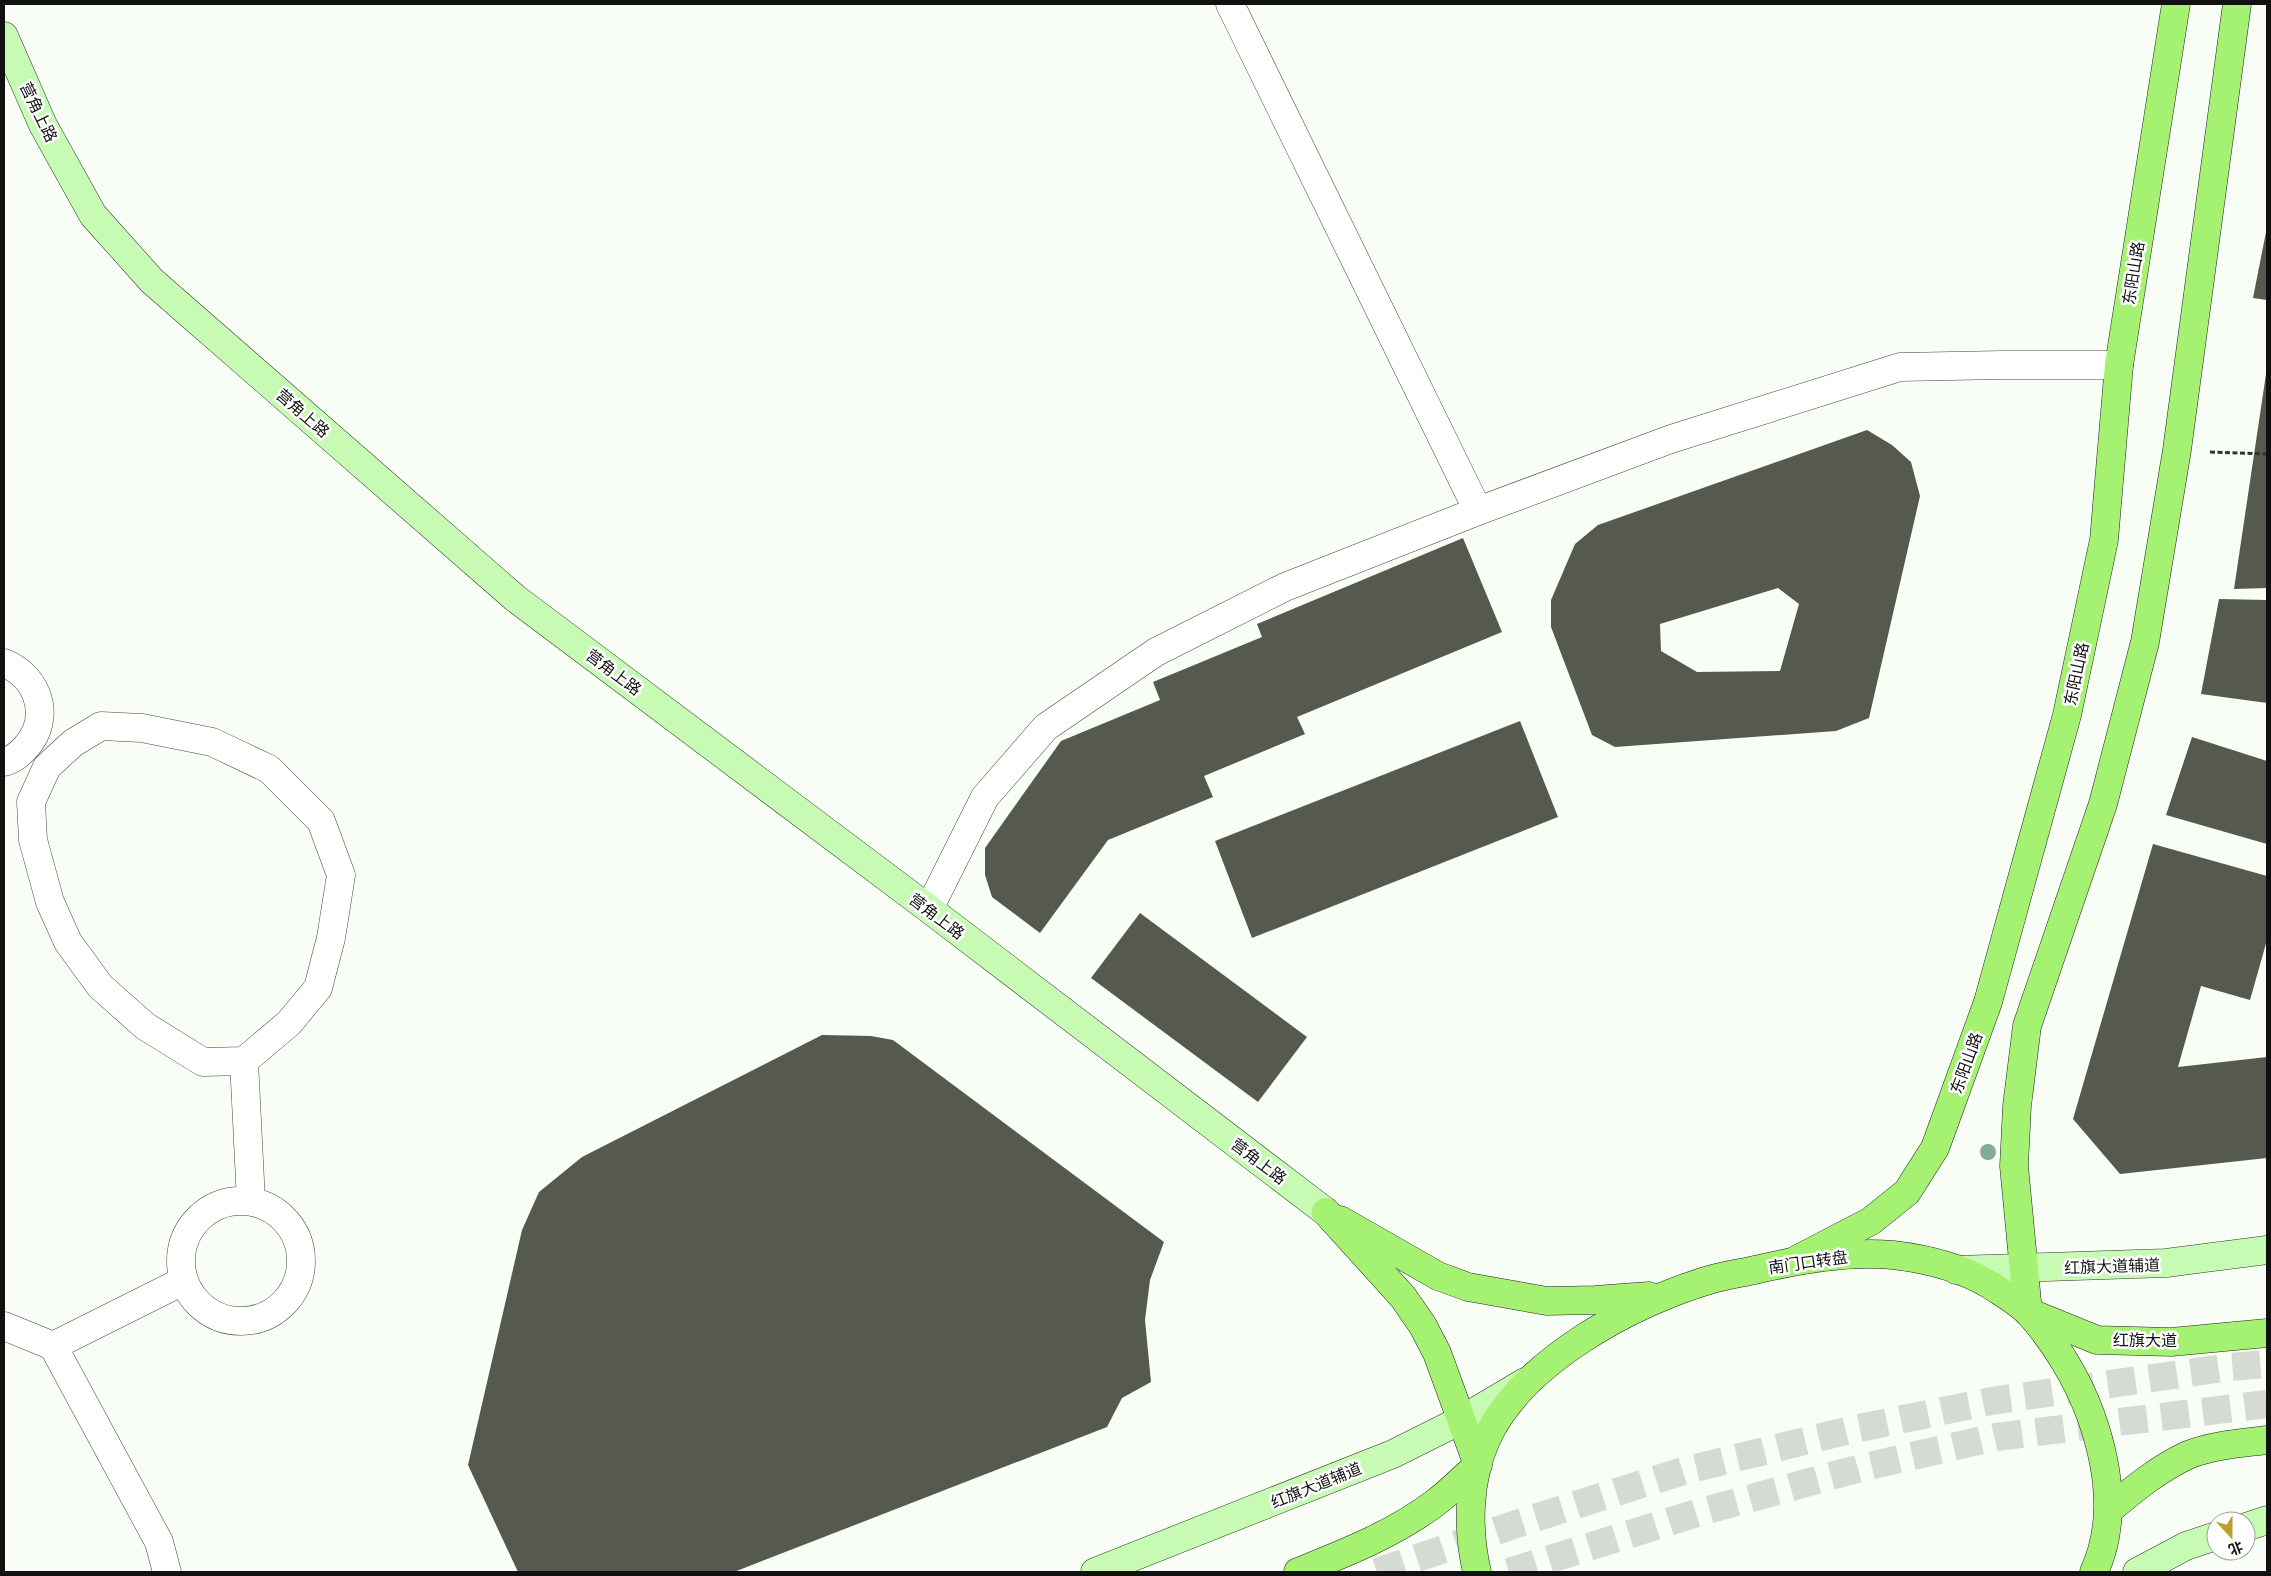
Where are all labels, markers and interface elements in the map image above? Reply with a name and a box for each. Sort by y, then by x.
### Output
street label: 营角上路 [13,78,63,146]
street label: 东阳山路 [2117,240,2151,307]
street label: 营角上路 [270,384,334,444]
street label: 东阳山路 [2059,640,2095,708]
street label: 营角上路 [581,644,646,702]
street label: 营角上路 [904,888,969,946]
street label: 东阳山路 [1945,1029,1989,1098]
street label: 营角上路 [1226,1133,1291,1191]
street label: 南门口转盘 [1767,1246,1849,1280]
street label: 红旗大道辅道 [2064,1253,2160,1281]
street label: 红旗大道 [2113,1329,2177,1353]
street label: 红旗大道辅道 [1267,1457,1365,1515]
north arrow [2206,1511,2256,1561]
text: 北 [2225,1535,2246,1560]

